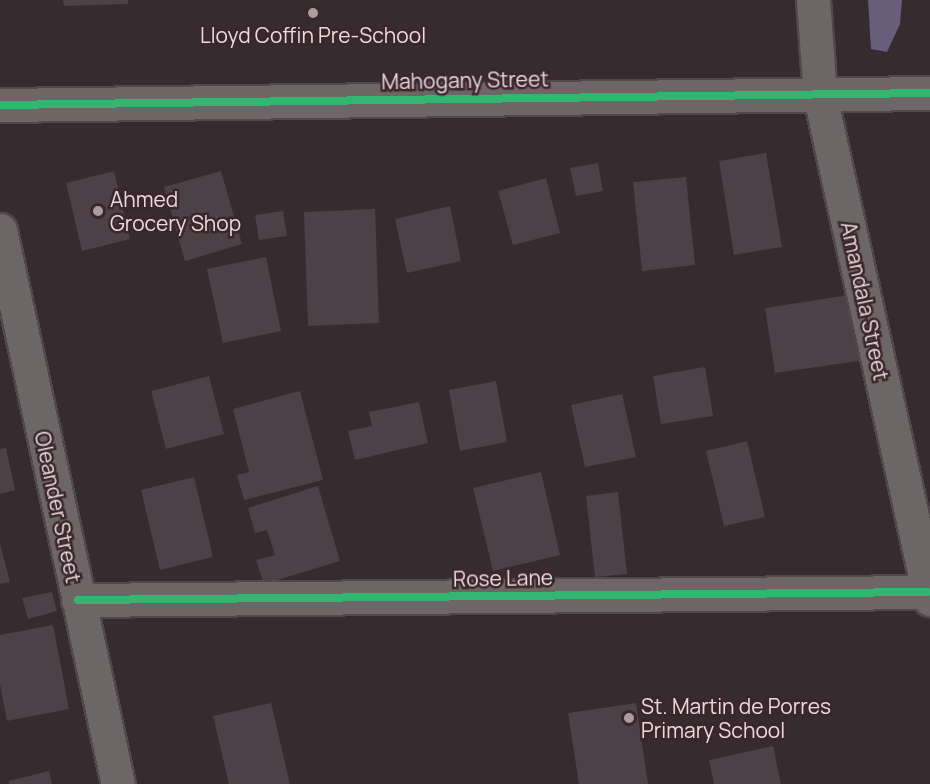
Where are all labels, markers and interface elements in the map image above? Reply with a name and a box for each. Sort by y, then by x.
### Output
marker: Lloyd Coffin Pre-School [306,6,320,20]
place label: Lloyd Coffin Pre-School [200,22,426,48]
street label: Mahogany Street [381,66,549,94]
place label: Ahmed Grocery Shop [110,186,241,236]
marker: Ahmed Grocery Shop [91,204,105,218]
street label: Amandala Street [836,219,894,383]
street label: Oleander Street [30,429,86,585]
street label: Rose Lane [453,565,553,591]
place label: St. Martin de Porres Primary School [641,693,831,743]
marker: St. Martin de Porres Primary School [622,711,636,725]

